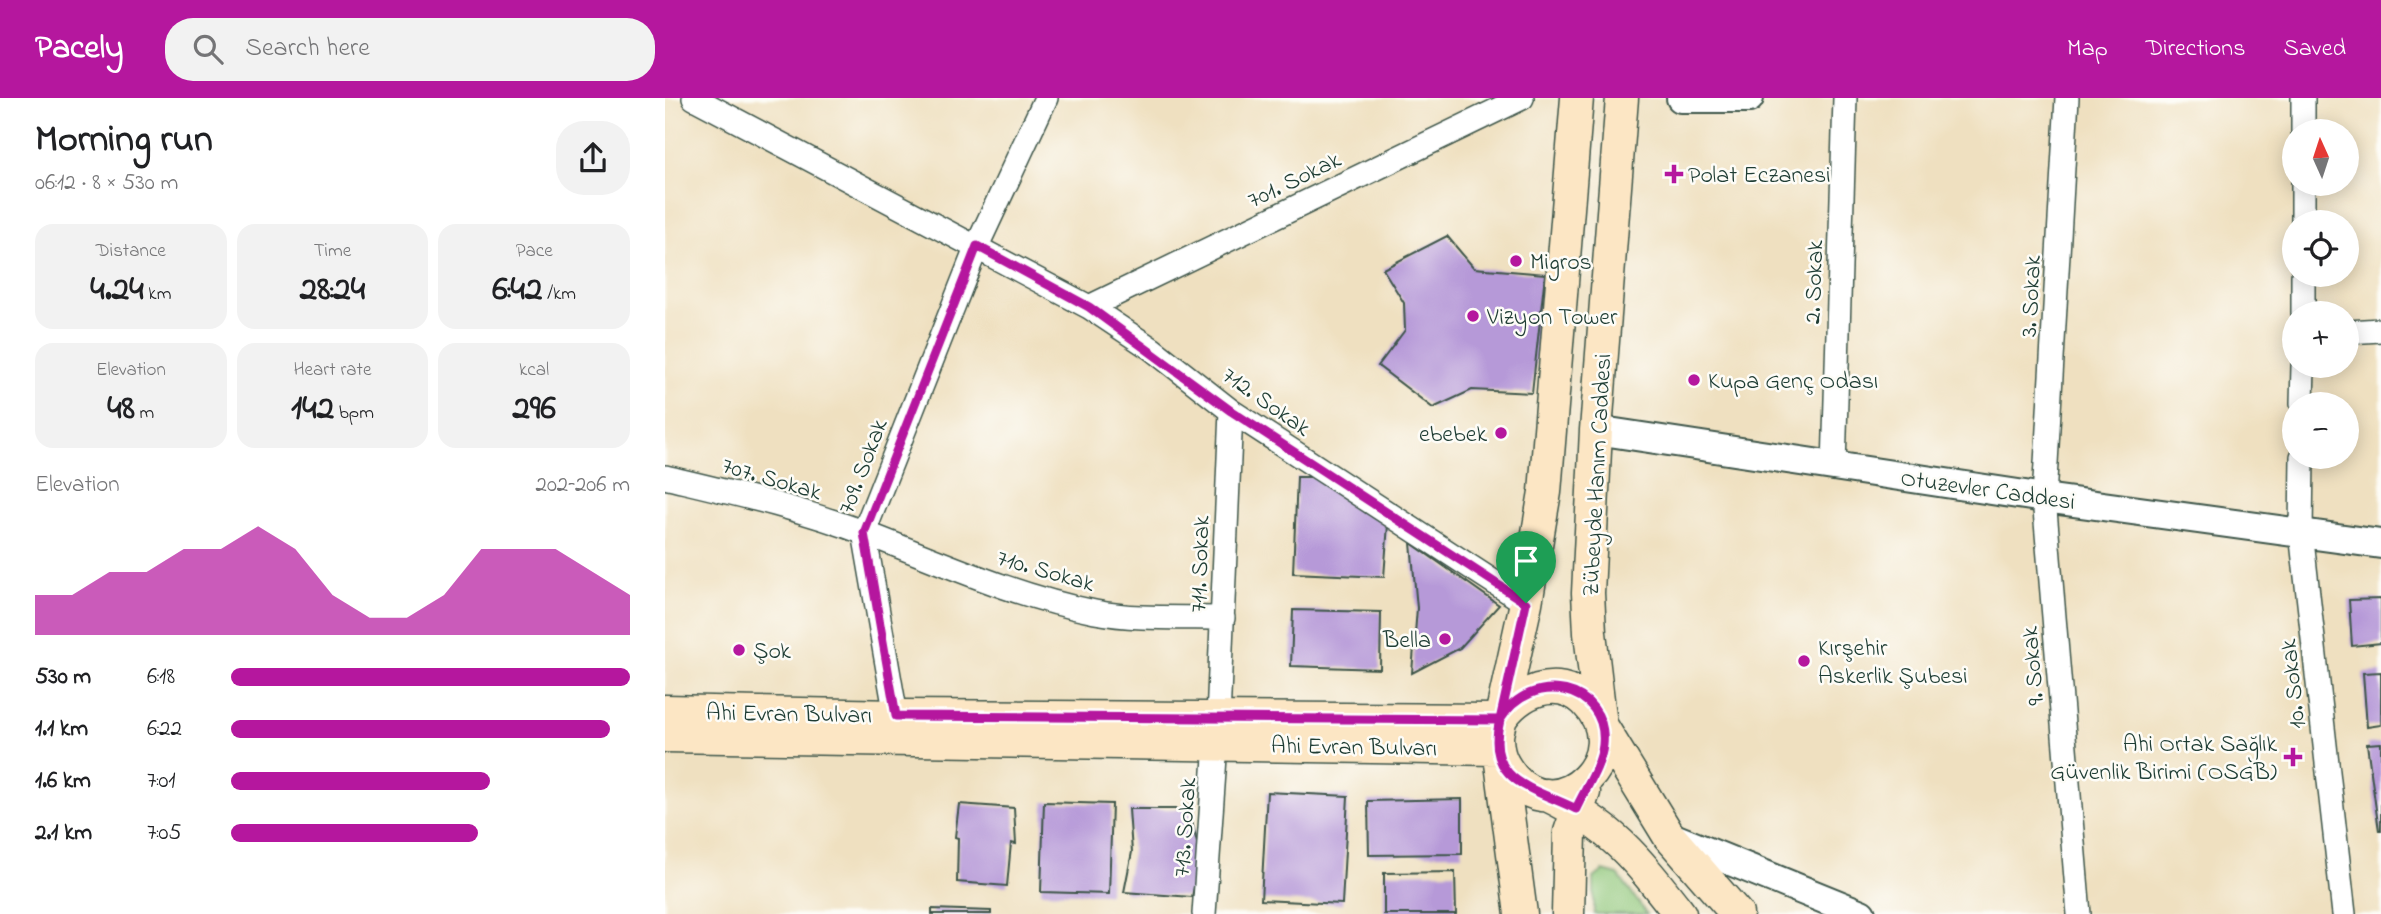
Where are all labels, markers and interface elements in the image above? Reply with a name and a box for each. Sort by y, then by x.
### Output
search box [165,18,655,81]
text: Pacely [35,25,123,73]
icon: search [189,30,227,68]
text: Search here [245,30,370,68]
text: Map [2067,32,2108,67]
text: Directions [2146,32,2245,67]
text: Saved [2283,32,2346,67]
text: Morning run [35,113,213,169]
north arrow [2282,119,2359,196]
map controls [2282,119,2359,469]
button: share [556,121,630,195]
street label: 701. Sokak [1243,143,1348,219]
place label: Polat Eczanesi [1688,159,1831,194]
marker: Polat Eczanesi [1666,166,1682,182]
text: 06:12 · 8 × 530 m [35,167,178,200]
button: locate [2282,210,2359,287]
text: Distance [96,238,166,265]
text: Time [314,238,351,265]
text: Pace [516,238,553,265]
street label: 2. Sokak [1797,239,1834,325]
place label: Migros [1530,246,1592,281]
marker: Migros [1508,253,1524,269]
street label: 3. Sokak [2013,254,2052,338]
text: 4.24 [90,265,144,316]
text: 28:24 [300,265,365,316]
text: 6:42 [492,265,542,316]
text: km [144,281,171,308]
text: /km [542,281,576,308]
place label: Vizyon Tower [1486,301,1618,337]
button: + [2282,301,2359,378]
marker: Vizyon Tower [1465,308,1481,324]
street label: Zübeyde Hanım Caddesi [1575,353,1623,597]
text: Elevation [96,357,166,384]
text: Heart rate [294,357,371,384]
text: kcal [519,357,549,384]
street label: 712. Sokak [1214,360,1318,447]
place label: Kupa Genç Odası [1708,365,1878,400]
marker: Kupa Genç Odası [1686,372,1702,388]
text: 48 [107,384,135,435]
text: 142 [291,384,334,435]
text: 296 [512,384,556,435]
button: − [2282,392,2359,469]
text: m [135,400,154,427]
text: bpm [334,400,374,427]
street label: 709. Sokak [830,414,899,520]
place label: ebebek [1419,418,1487,453]
marker: ebebek [1493,425,1509,441]
street label: 707. Sokak [717,449,826,511]
street label: Otuzevler Caddesi [1898,462,2077,521]
text: Elevation [35,469,120,502]
text: 202–206 m [535,469,630,502]
street label: 711. Sokak [1182,514,1221,613]
pin [1496,531,1556,603]
street label: 710. Sokak [992,542,1099,603]
icon: arrive [1507,542,1545,580]
place label: Bella [1382,624,1431,659]
street label: 9. Sokak [2014,624,2055,707]
marker: Bella [1437,631,1453,647]
place label: Kırşehir Askerlik Şubesi [1818,632,1968,695]
place label: Şok [753,635,791,670]
street label: 10. Sokak [2272,637,2317,730]
marker: Şok [731,642,747,658]
marker: Kırşehir Askerlik Şubesi [1796,653,1812,669]
text: 530 m [35,661,91,694]
text: 6:18 [147,661,175,694]
street label: Ahi Evran Bulvarı [705,697,872,734]
text: 1.1 km [35,713,88,746]
text: 6:22 [147,713,182,746]
place label: Ahi Ortak Sağlık Güvenlik Birimi (OSGB) [2050,728,2277,791]
street label: Ahi Evran Bulvarı [1270,730,1437,767]
marker: Ahi Ortak Sağlık Güvenlik Birimi (OSGB) [2283,747,2303,767]
text: 1.6 km [35,765,91,798]
text: 7:01 [147,765,176,798]
street label: 713. Sokak [1166,776,1207,878]
text: 2.1 km [35,817,92,850]
text: 7:05 [147,817,182,850]

